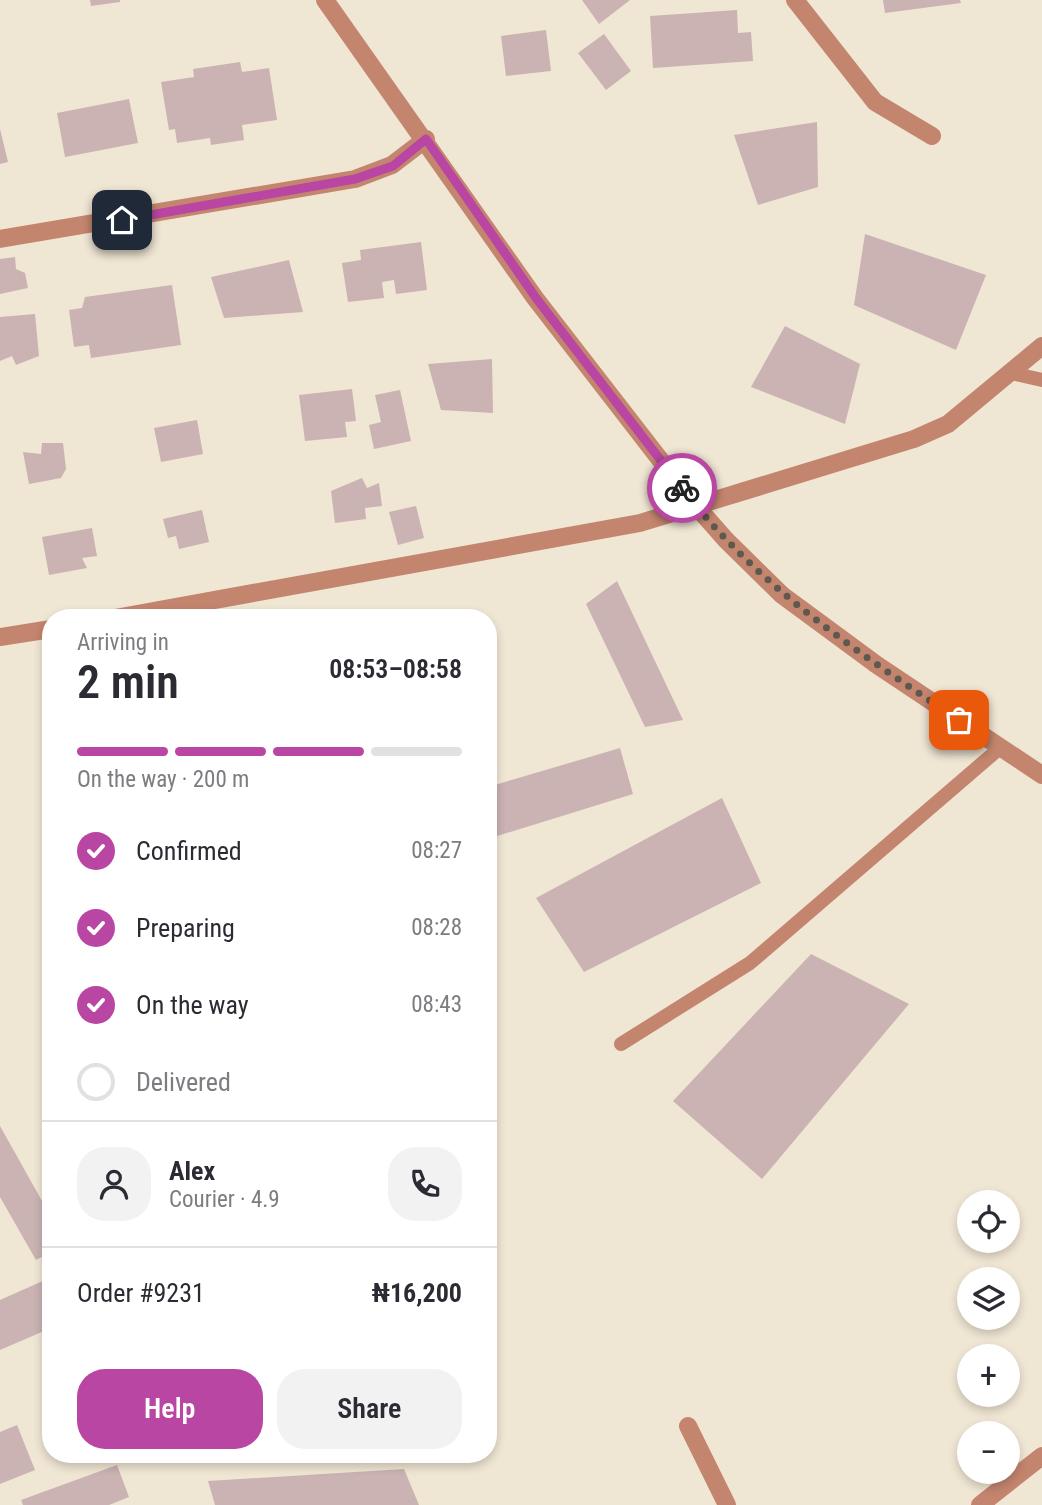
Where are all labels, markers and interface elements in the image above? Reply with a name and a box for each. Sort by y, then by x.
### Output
pin [92,190,152,250]
icon: home [103,201,141,239]
courier [647,453,717,523]
icon: bike [663,469,701,507]
text: Arriving in [77,629,169,656]
text: 08:53–08:58 [329,654,462,684]
text: 2 min [77,655,179,709]
pin [929,690,989,750]
icon: bag [940,701,978,739]
text: On the way · 200 m [77,766,249,793]
icon: check [77,832,115,870]
text: Confirmed [136,836,242,866]
text: 08:27 [411,837,462,864]
icon: check [77,909,115,947]
text: Preparing [136,913,235,943]
text: 08:28 [411,914,462,941]
icon: check [77,986,115,1024]
text: On the way [136,990,249,1020]
text: 08:43 [411,991,462,1018]
text: Delivered [136,1067,231,1097]
button: person [77,1147,151,1221]
button: phone [388,1147,462,1221]
text: Alex [169,1156,215,1186]
text: Courier · 4.9 [169,1186,280,1213]
map controls [957,1190,1020,1484]
button: locate [957,1190,1020,1253]
button: layers [957,1267,1020,1330]
text: Order #9231 [77,1278,205,1308]
text: ₦16,200 [371,1278,462,1308]
button: + [957,1344,1020,1407]
button: Help [77,1369,263,1449]
button: Share [277,1369,462,1449]
button: − [957,1421,1020,1484]

